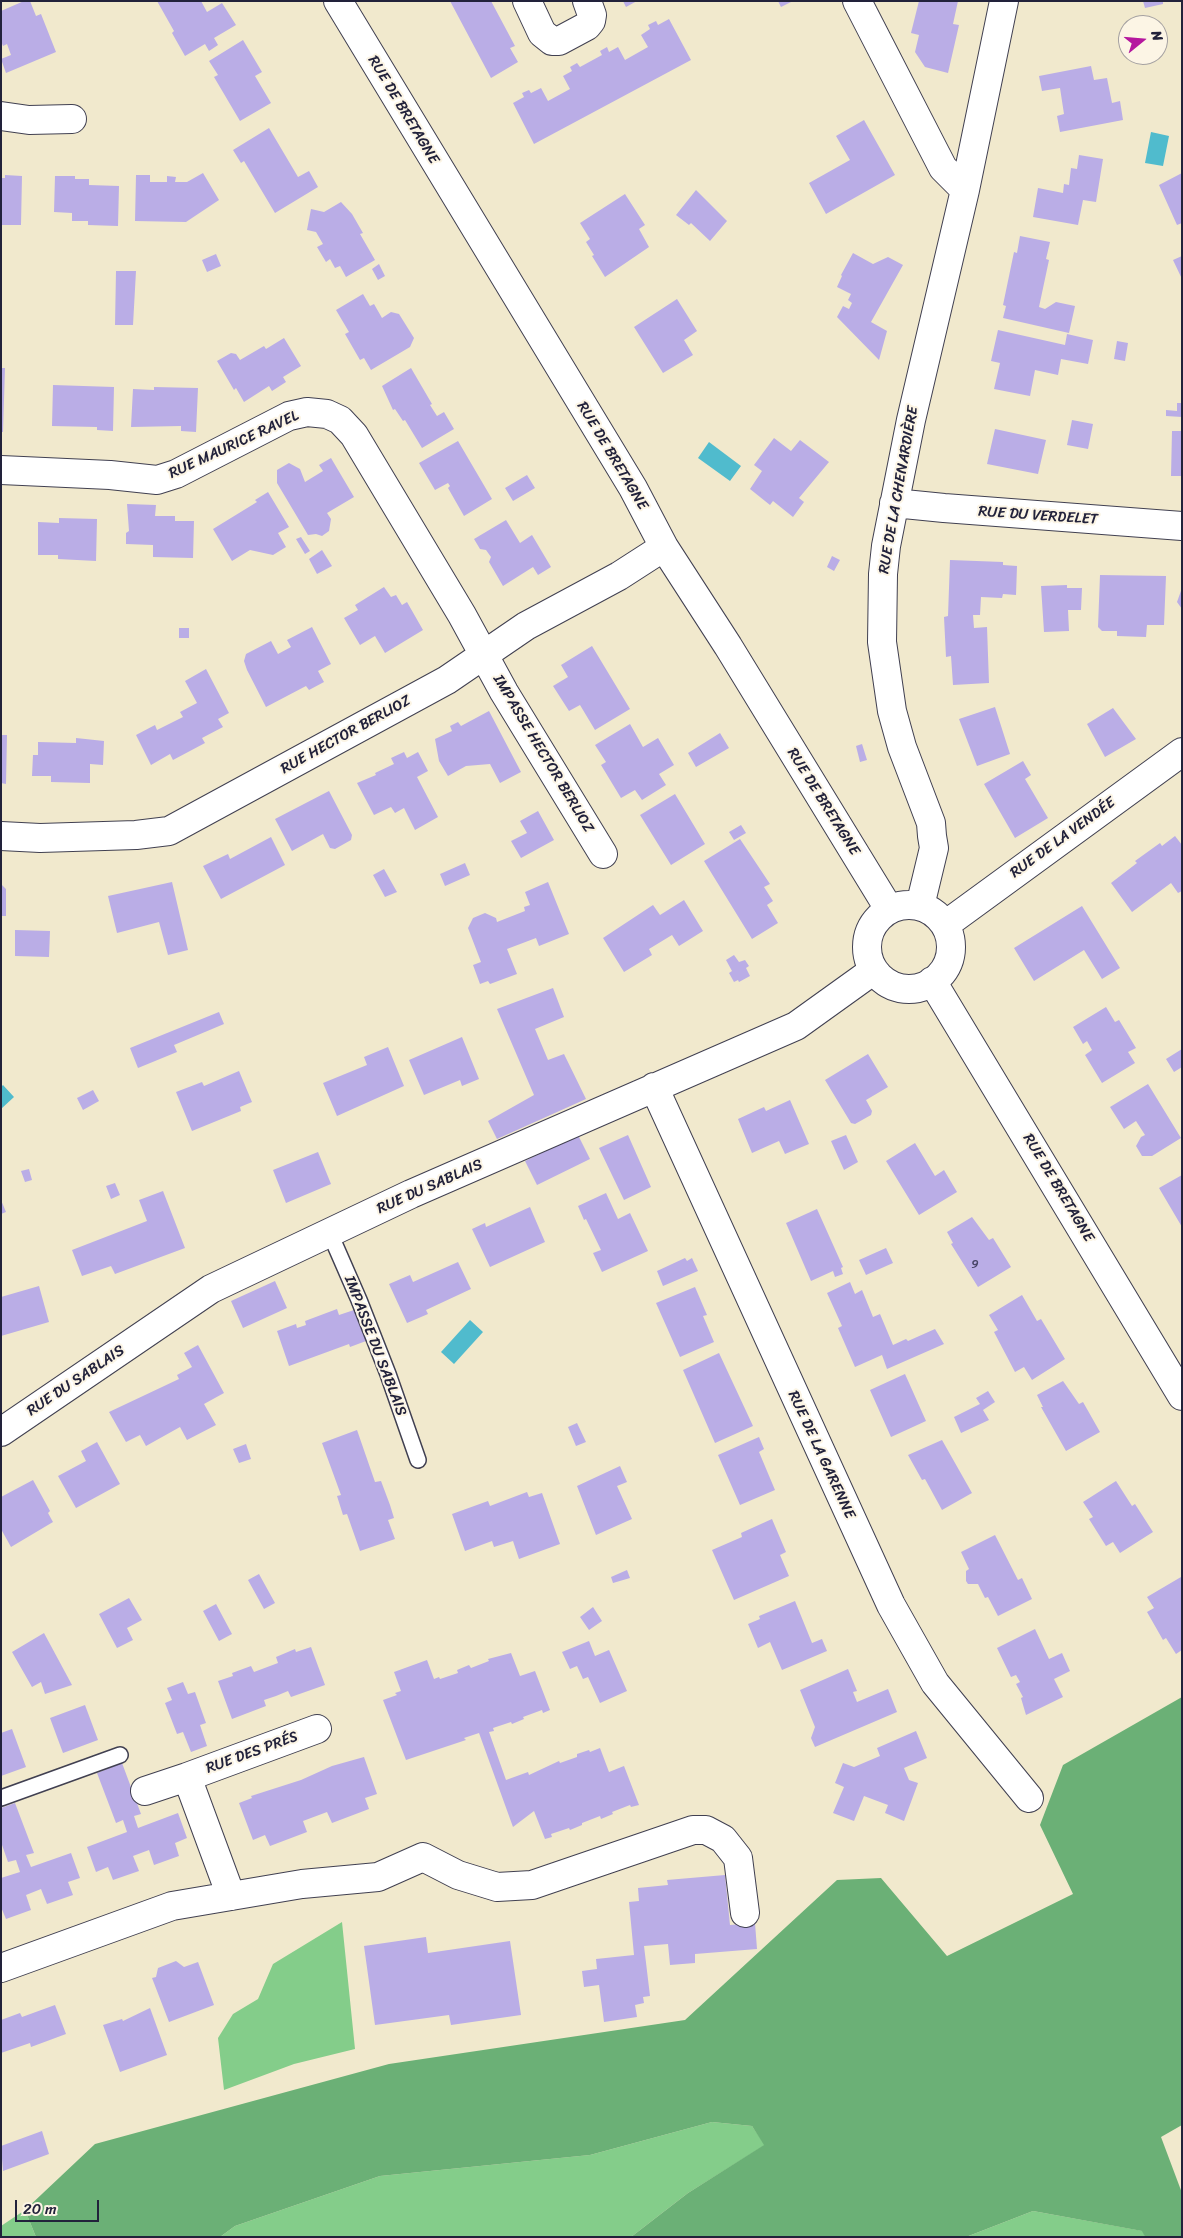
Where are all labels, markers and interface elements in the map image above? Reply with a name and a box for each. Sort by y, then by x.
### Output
north arrow [1118,15,1168,65]
text: N [1143,27,1170,44]
street label: RUE DE BRETAGNE [364,53,442,167]
street label: RUE DE BRETAGNE [573,399,651,513]
street label: RUE DE LA CHENARDIÈRE [875,405,923,575]
street label: RUE MAURICE RAVEL [166,407,302,483]
street label: RUE DU VERDELET [978,503,1098,529]
street label: IMPASSE HECTOR BERLIOZ [489,672,597,836]
street label: RUE HECTOR BERLIOZ [278,692,414,778]
street label: RUE DE BRETAGNE [783,745,863,859]
street label: RUE DE LA VENDÉE [1007,794,1119,882]
street label: RUE DE BRETAGNE [1019,1131,1097,1245]
street label: RUE DU SABLAIS [374,1156,486,1218]
house number: 9 [971,1258,979,1272]
street label: IMPASSE DU SABLAIS [340,1273,410,1419]
street label: RUE DU SABLAIS [24,1342,128,1420]
street label: RUE DE LA GARENNE [783,1388,859,1522]
street label: RUE DES PRÉS [204,1728,300,1778]
scale bar [18,2190,101,2222]
text: 20 m [23,2196,57,2222]

